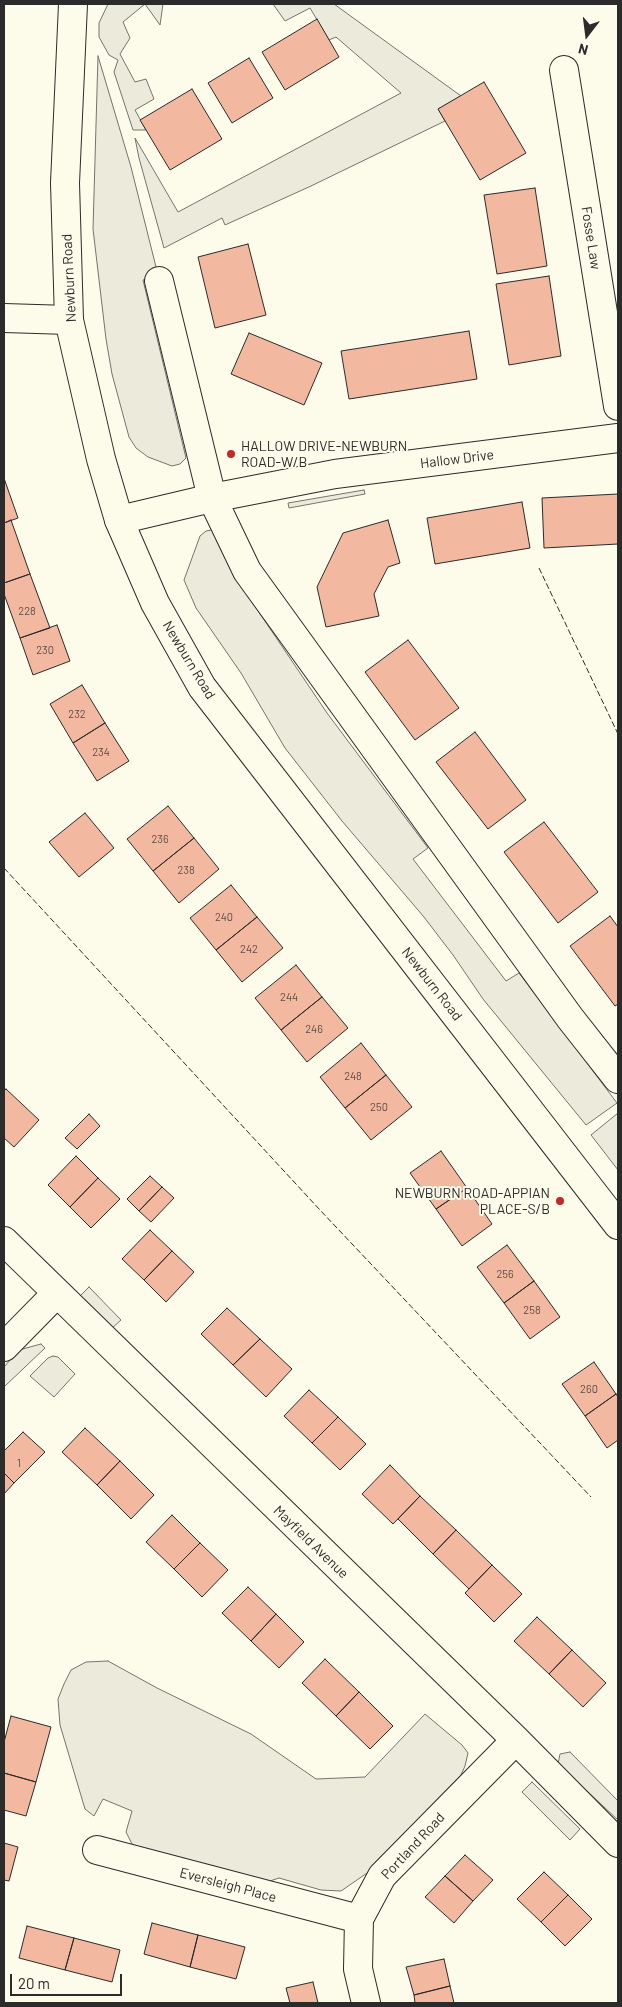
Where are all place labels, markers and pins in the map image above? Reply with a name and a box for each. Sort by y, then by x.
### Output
place label: HALLOW DRIVE-NEWBURN ROAD-W/B [241,438,407,471]
marker: HALLOW DRIVE-NEWBURN ROAD-W/B [225,448,237,460]
place label: NEWBURN ROAD-APPIAN PLACE-S/B [395,1185,550,1218]
marker: NEWBURN ROAD-APPIAN PLACE-S/B [554,1195,566,1207]

